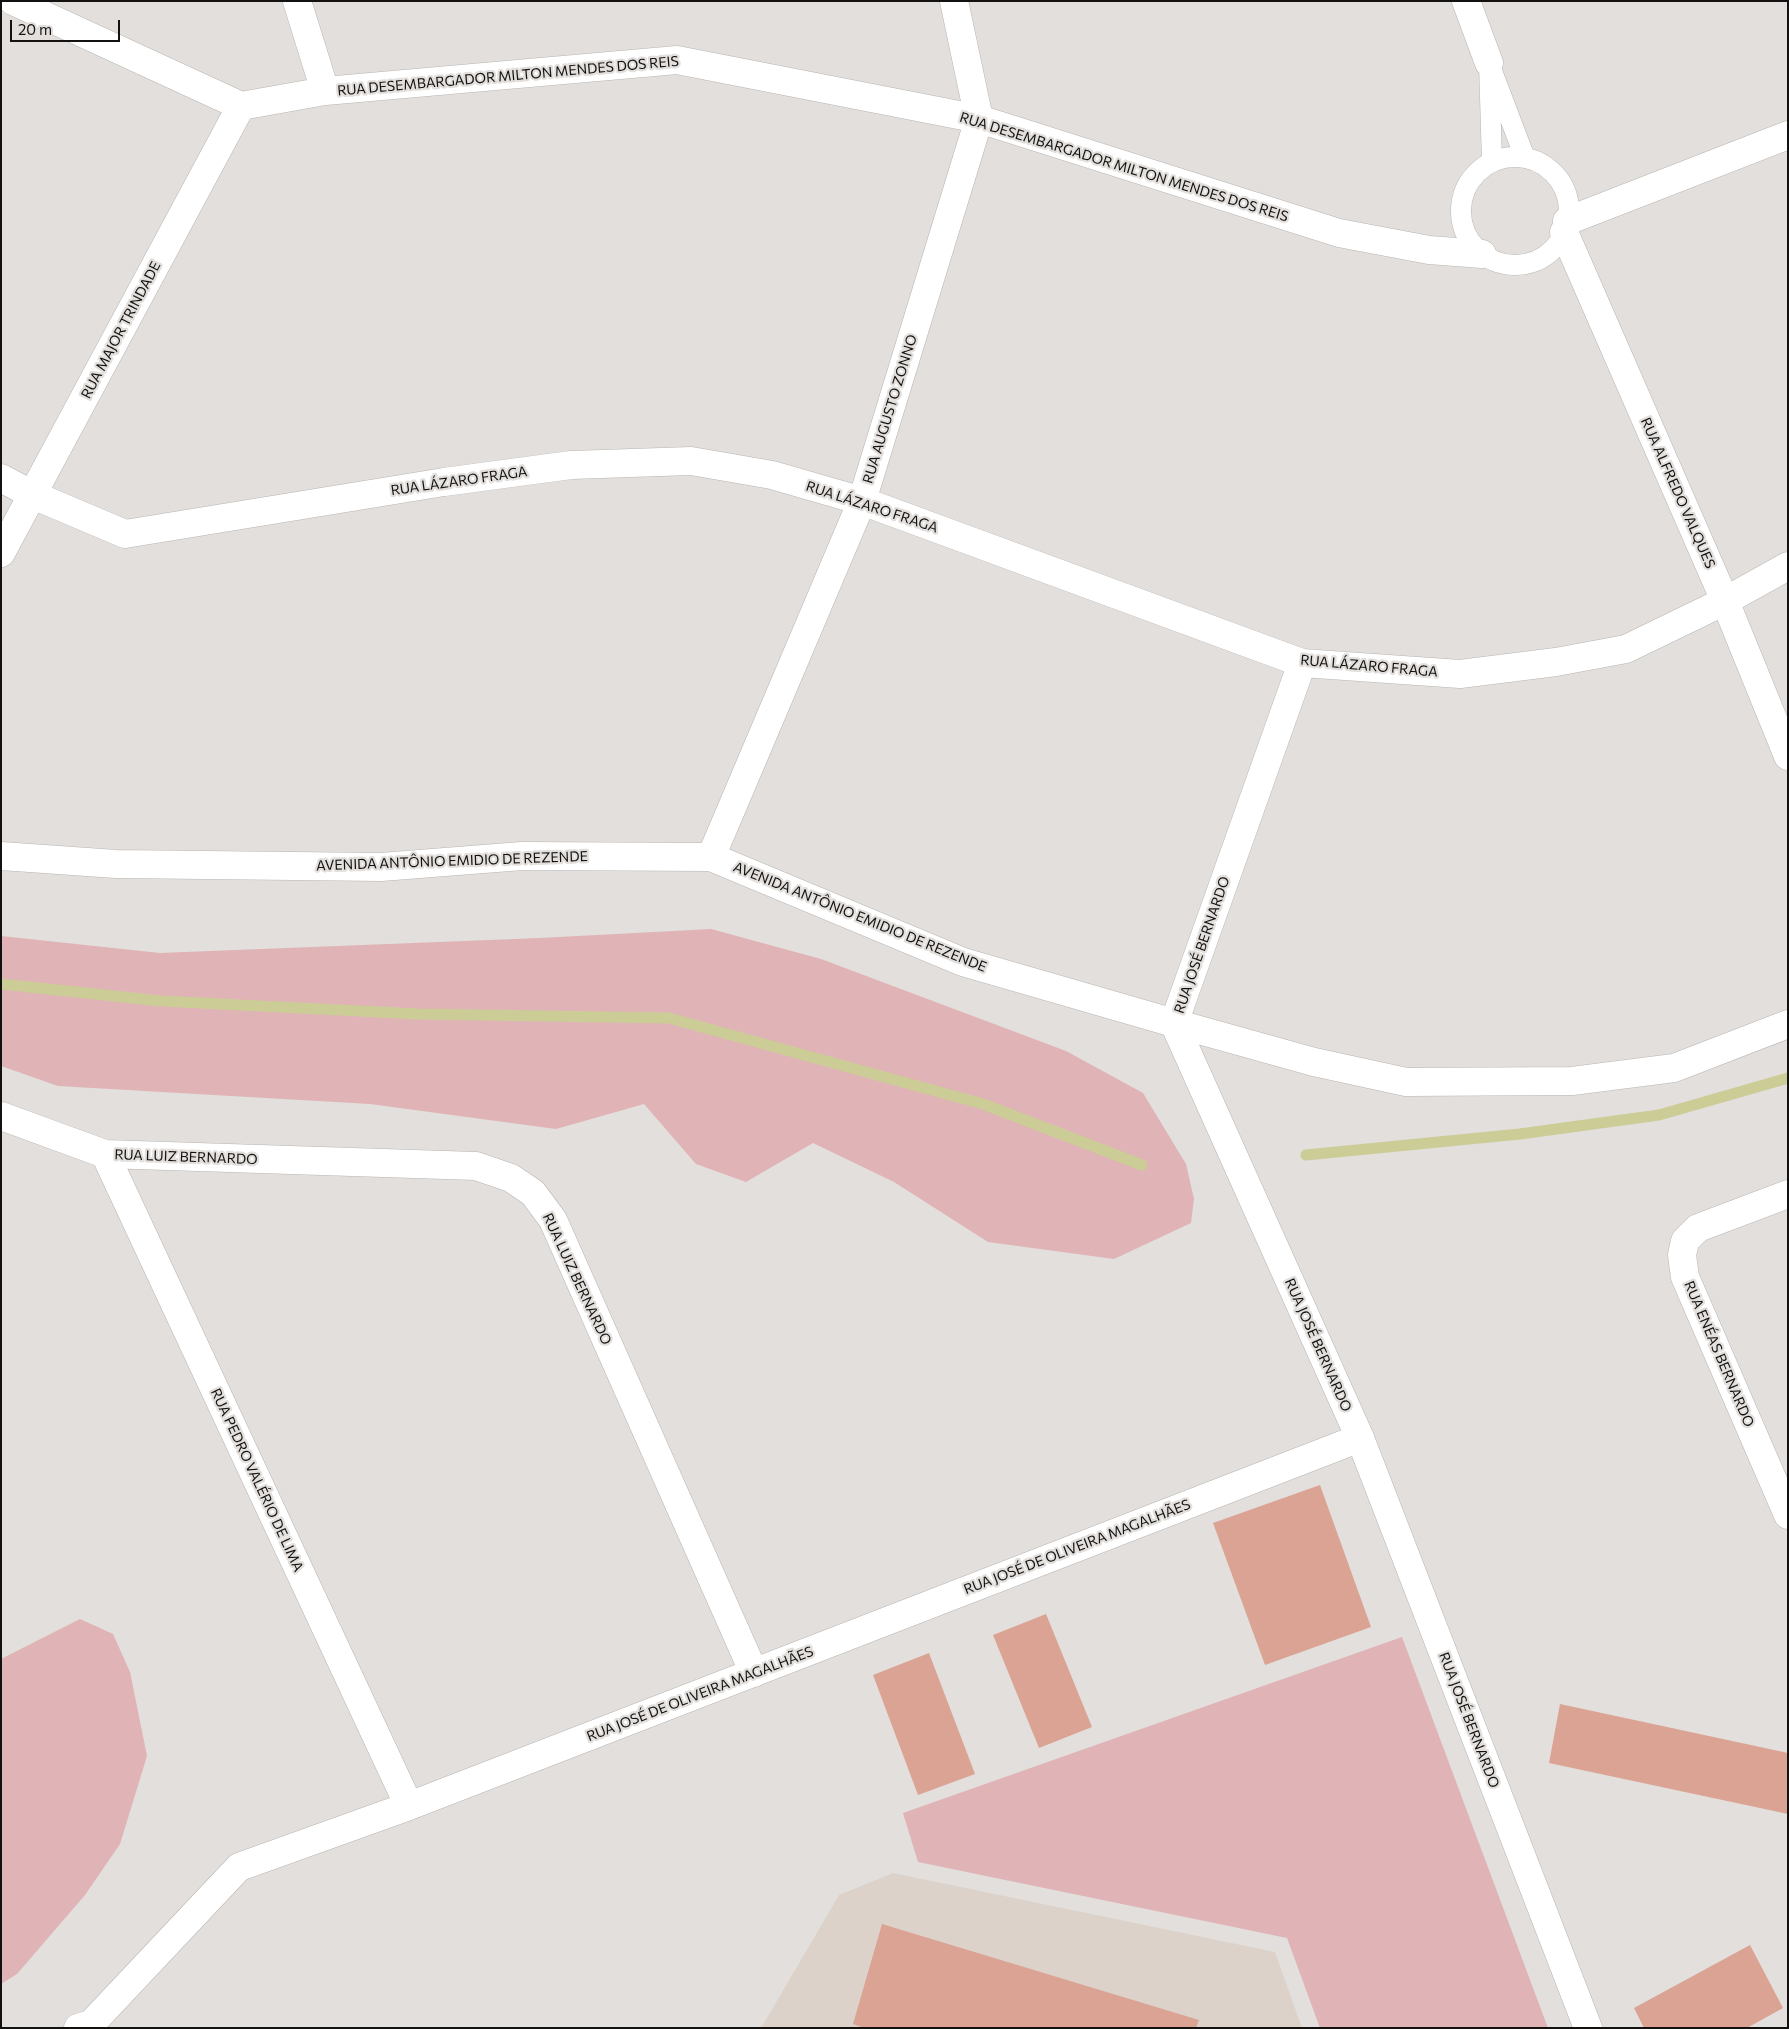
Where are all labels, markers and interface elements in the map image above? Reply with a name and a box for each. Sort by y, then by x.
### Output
scale bar [12,10,122,42]
text: 20 m [18,20,52,38]
street label: RUA DESEMBARGADOR MILTON MENDES DOS REIS [337,53,679,99]
street label: RUA DESEMBARGADOR MILTON MENDES DOS REIS [958,109,1290,225]
street label: RUA MAJOR TRINDADE [78,259,164,401]
street label: RUA AUGUSTO ZONNO [859,332,921,486]
street label: RUA ALFREDO VALQUES [1637,415,1719,571]
street label: RUA LÁZARO FRAGA [390,463,528,499]
street label: RUA LÁZARO FRAGA [804,478,940,536]
street label: RUA LÁZARO FRAGA [1300,652,1438,680]
street label: AVENIDA ANTÔNIO EMIDIO DE REZENDE [316,848,588,874]
street label: AVENIDA ANTÔNIO EMIDIO DE REZENDE [731,858,989,976]
street label: RUA JOSÉ BERNARDO [1171,874,1233,1016]
street label: RUA LUIZ BERNARDO [114,1146,258,1168]
street label: RUA LUIZ BERNARDO [539,1210,615,1348]
street label: RUA JOSÉ BERNARDO [1281,1276,1355,1414]
street label: RUA ENÉAS BERNARDO [1681,1278,1757,1430]
street label: RUA PEDRO VALÉRIO DE LIMA [207,1386,307,1574]
street label: RUA JOSÉ DE OLIVEIRA MAGALHÃES [961,1496,1193,1598]
street label: RUA JOSÉ DE OLIVEIRA MAGALHÃES [584,1643,816,1745]
street label: RUA JOSÉ BERNARDO [1435,1650,1503,1790]

